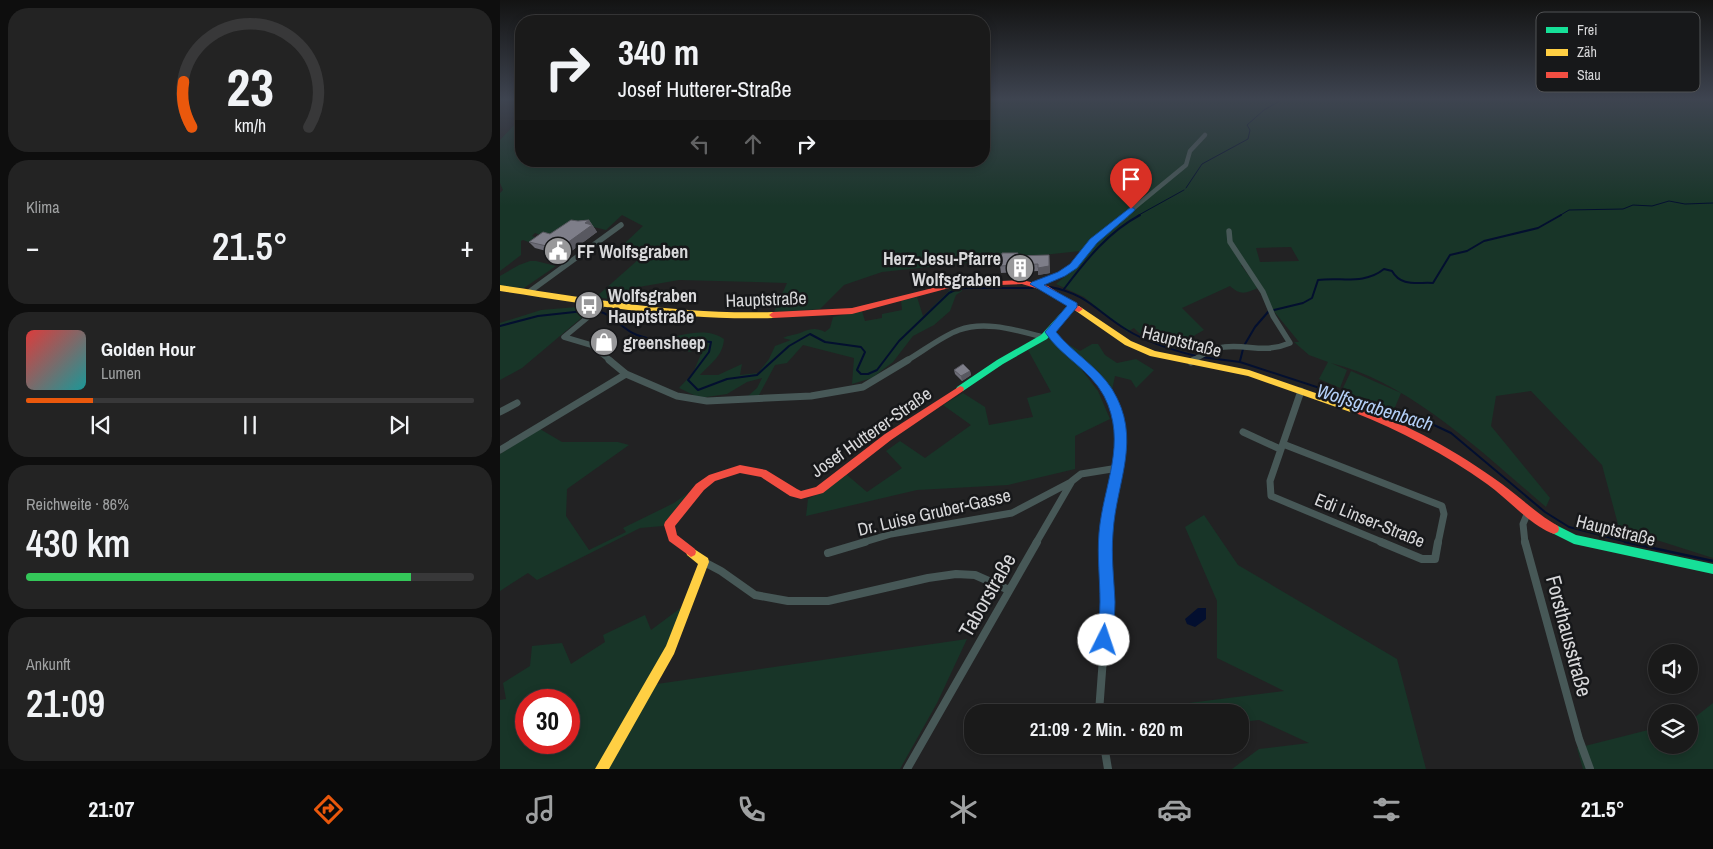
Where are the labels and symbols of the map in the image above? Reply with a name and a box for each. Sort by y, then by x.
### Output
legend [1536,12,1700,92]
text: Frei [1577,21,1597,39]
text: Zäh [1577,43,1597,61]
text: Stau [1577,66,1601,84]
pin [1110,158,1152,209]
public building icon: FF Wolfsgraben [543,236,573,266]
place label: FF Wolfsgraben [577,239,688,264]
place label: Herz-Jesu-Pfarre Wolfsgraben [883,246,1001,292]
building icon: Herz-Jesu-Pfarre Wolfsgraben [1005,253,1035,283]
place label: Wolfsgraben Hauptstraße [608,283,697,329]
street label: Hauptstraße [725,285,807,313]
bus stop icon: Wolfsgraben Hauptstraße [574,290,604,320]
street label: Hauptstraße [1140,319,1224,363]
shop icon: greensheep [589,327,619,357]
place label: greensheep [623,330,706,355]
water label: Wolfsgrabenbach [1313,377,1437,437]
street label: Josef Hutterer-Straße [806,381,936,483]
street label: Dr. Luise Gruber-Gasse [855,482,1013,542]
street label: Edi Linser-Straße [1311,487,1429,553]
street label: Hauptstraße [1574,508,1658,552]
street label: Taborstraße [951,548,1023,642]
street label: Forsthausstraße [1539,572,1599,700]
position arrow [1077,613,1129,665]
speed limit sign: 30 [515,689,580,754]

